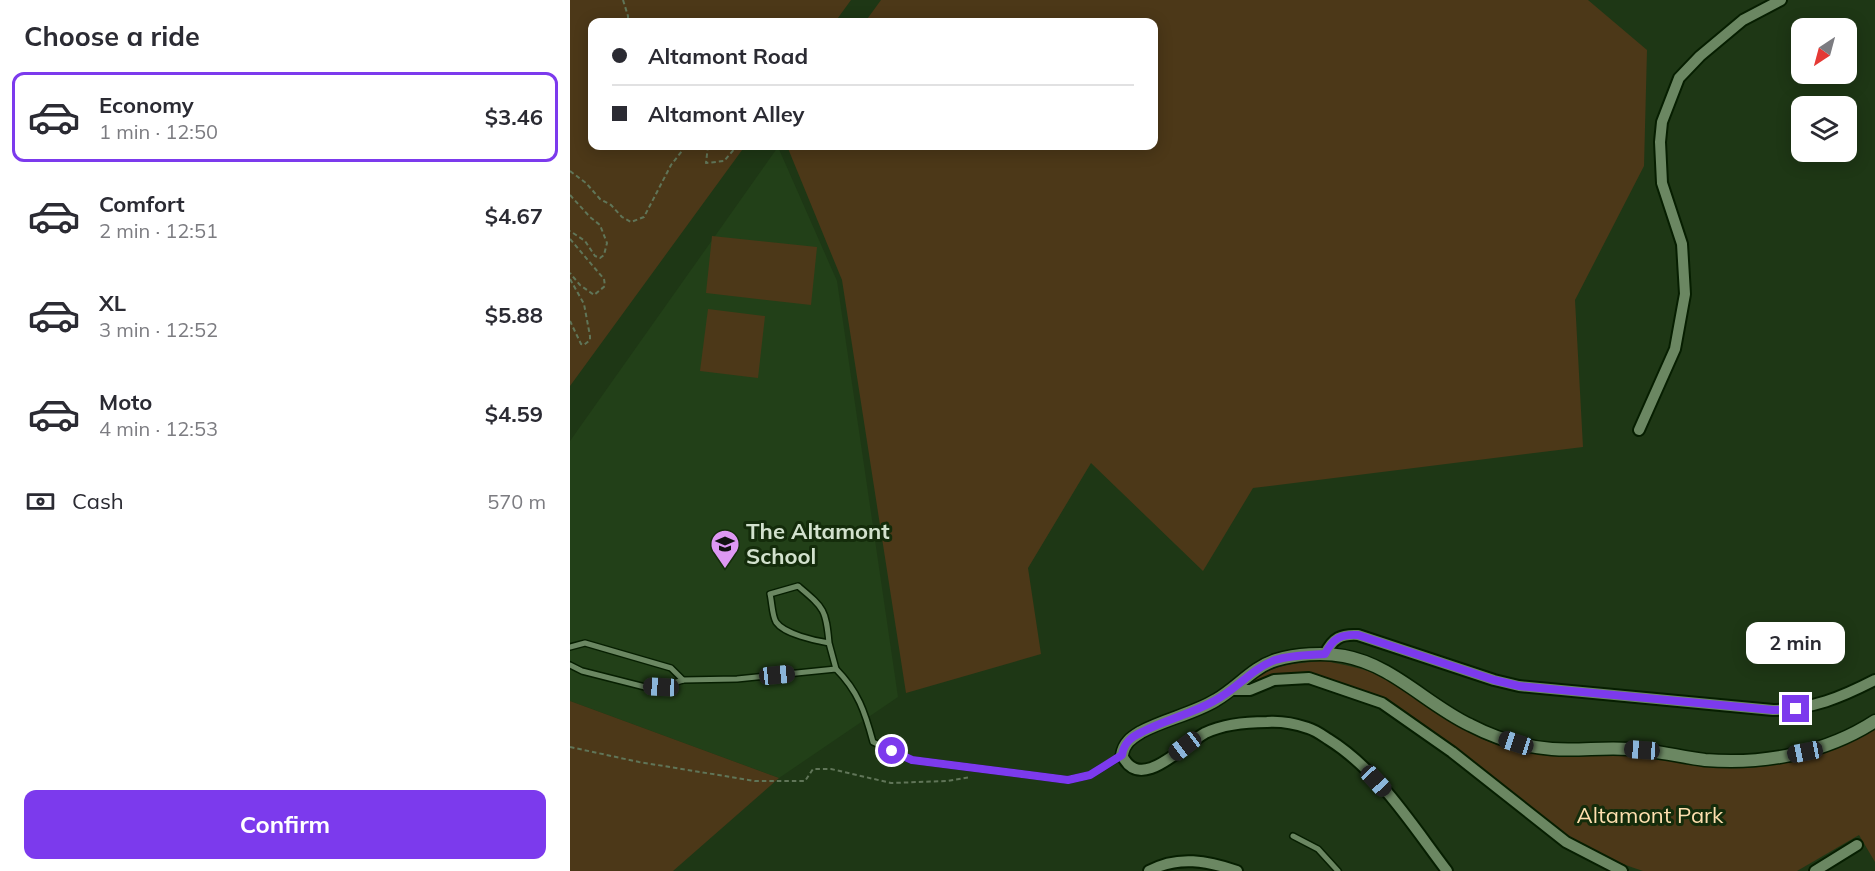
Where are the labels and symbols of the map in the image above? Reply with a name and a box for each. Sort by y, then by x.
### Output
north arrow [1791,18,1857,84]
place label: The Altamont School [746,517,890,570]
school or university icon: The Altamont School [709,528,741,570]
callout: 2 min [1746,622,1846,664]
car [758,664,796,686]
car [643,677,679,697]
route end [1782,695,1809,722]
car [1165,728,1205,764]
car [1496,729,1536,757]
route start [878,737,905,764]
car [1623,740,1661,760]
car [1786,740,1824,764]
car [1357,762,1395,800]
park label: Altamont Park [1577,801,1724,829]

